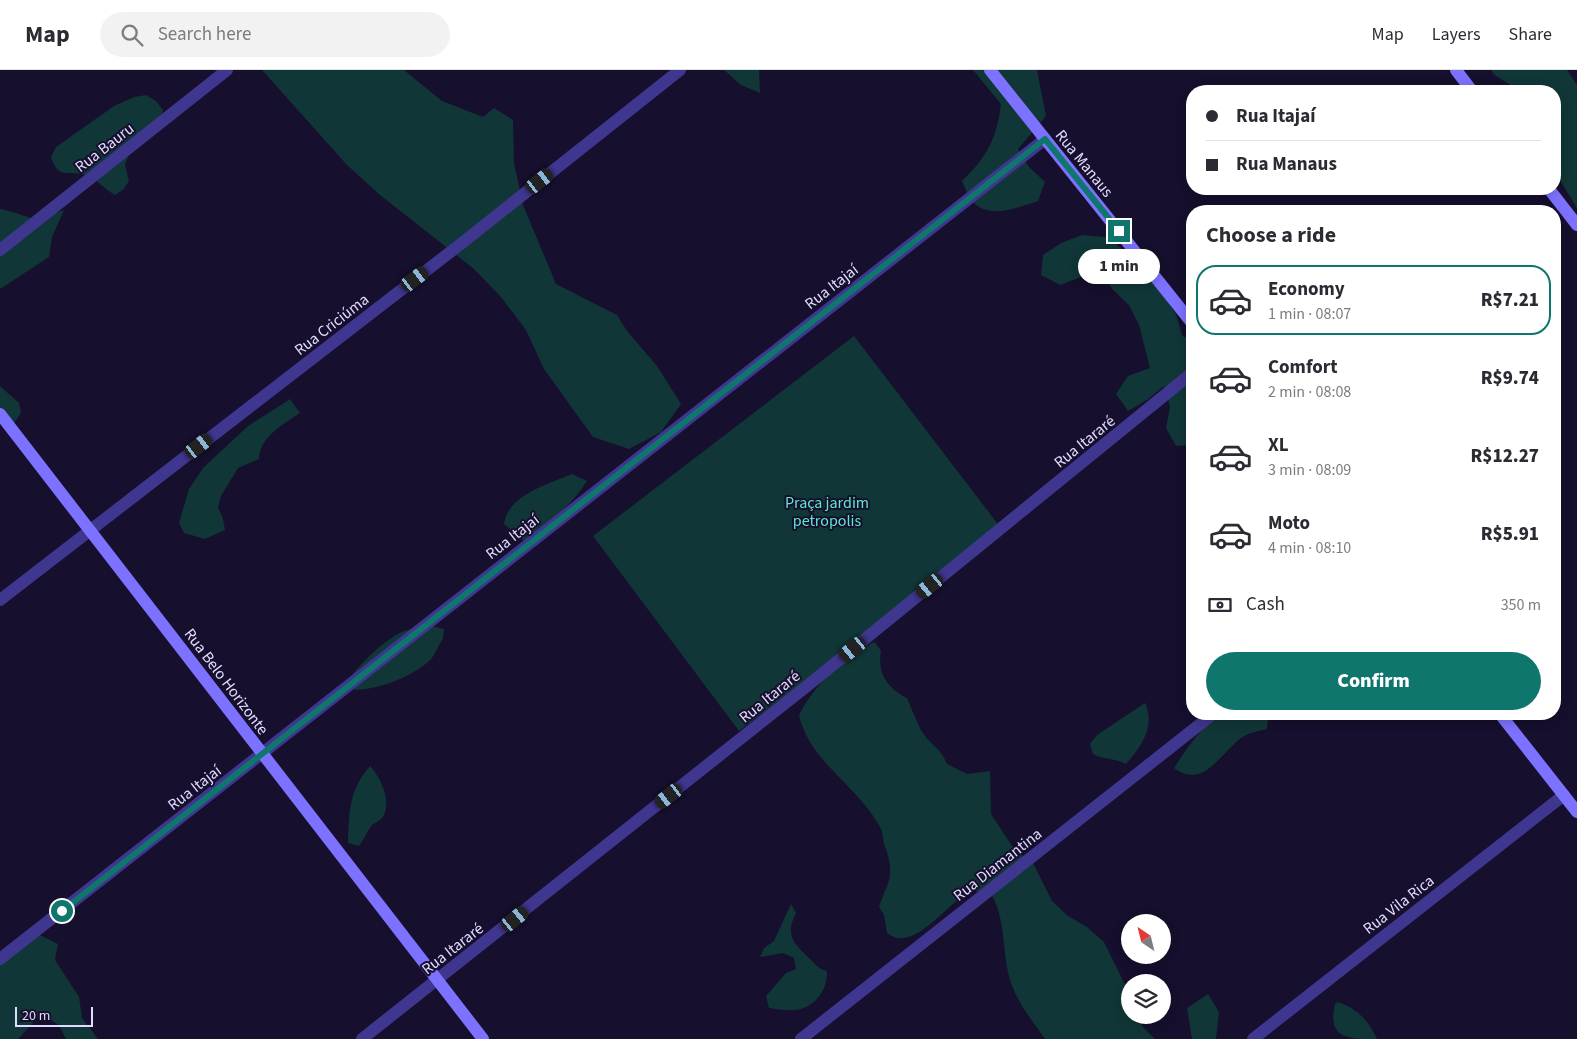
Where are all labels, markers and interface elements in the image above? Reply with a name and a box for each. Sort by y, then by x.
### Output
search box [100,12,450,57]
text: Map [25,17,70,52]
icon: search [118,21,146,49]
text: Search here [158,21,251,48]
text: Map [1372,22,1404,47]
text: Layers [1432,22,1481,47]
text: Share [1509,22,1552,47]
text: Rua Itajaí [1236,103,1315,130]
street label: Rua Bauru [70,118,139,178]
street label: Rua Manaus [1050,125,1118,202]
text: Rua Manaus [1236,151,1337,178]
car [523,166,556,196]
text: Choose a ride [1206,219,1336,251]
route end [1108,220,1130,242]
callout: 1 min [1078,248,1160,284]
text: 1 min [1099,255,1139,277]
street label: Rua Itajaí [800,258,864,315]
car [398,264,431,294]
text: Economy [1268,276,1345,303]
icon: car [1208,278,1253,323]
text: R$7.21 [1481,287,1539,314]
street label: Rua Criciúma [290,289,373,361]
text: 1 min · 08:07 [1268,303,1351,325]
text: Comfort [1268,354,1338,381]
icon: car [1208,356,1253,401]
text: R$9.74 [1481,365,1539,392]
text: 2 min · 08:08 [1268,381,1351,403]
street label: Rua Itararé [1049,410,1120,473]
car [182,431,215,461]
text: XL [1268,432,1289,459]
icon: car [1208,434,1253,479]
text: R$12.27 [1471,443,1539,470]
text: 3 min · 08:09 [1268,459,1351,481]
park label: Praça jardim petropolis [785,492,869,532]
street label: Rua Itajaí [481,508,545,565]
text: Moto [1268,510,1310,537]
icon: car [1208,512,1253,557]
text: R$5.91 [1481,521,1539,548]
text: 4 min · 08:10 [1268,537,1351,559]
car [913,571,946,601]
icon: cash [1206,591,1234,619]
text: Cash [1246,591,1285,618]
text: 350 m [1501,594,1541,616]
street label: Rua Belo Horizonte [179,624,274,739]
car [836,634,869,664]
button: Confirm [1206,652,1541,710]
street label: Rua Itararé [734,665,805,728]
street label: Rua Itajaí [163,759,227,816]
car [652,781,685,811]
street label: Rua Diamantina [949,823,1047,906]
street label: Rua Vila Rica [1358,870,1439,940]
route start [51,900,73,922]
car [498,904,531,934]
north arrow [1121,914,1171,964]
map controls [1121,914,1171,1024]
street label: Rua Itararé [417,918,488,980]
button: layers [1121,974,1171,1024]
scale bar [15,1004,92,1027]
text: 20 m [22,1006,50,1026]

